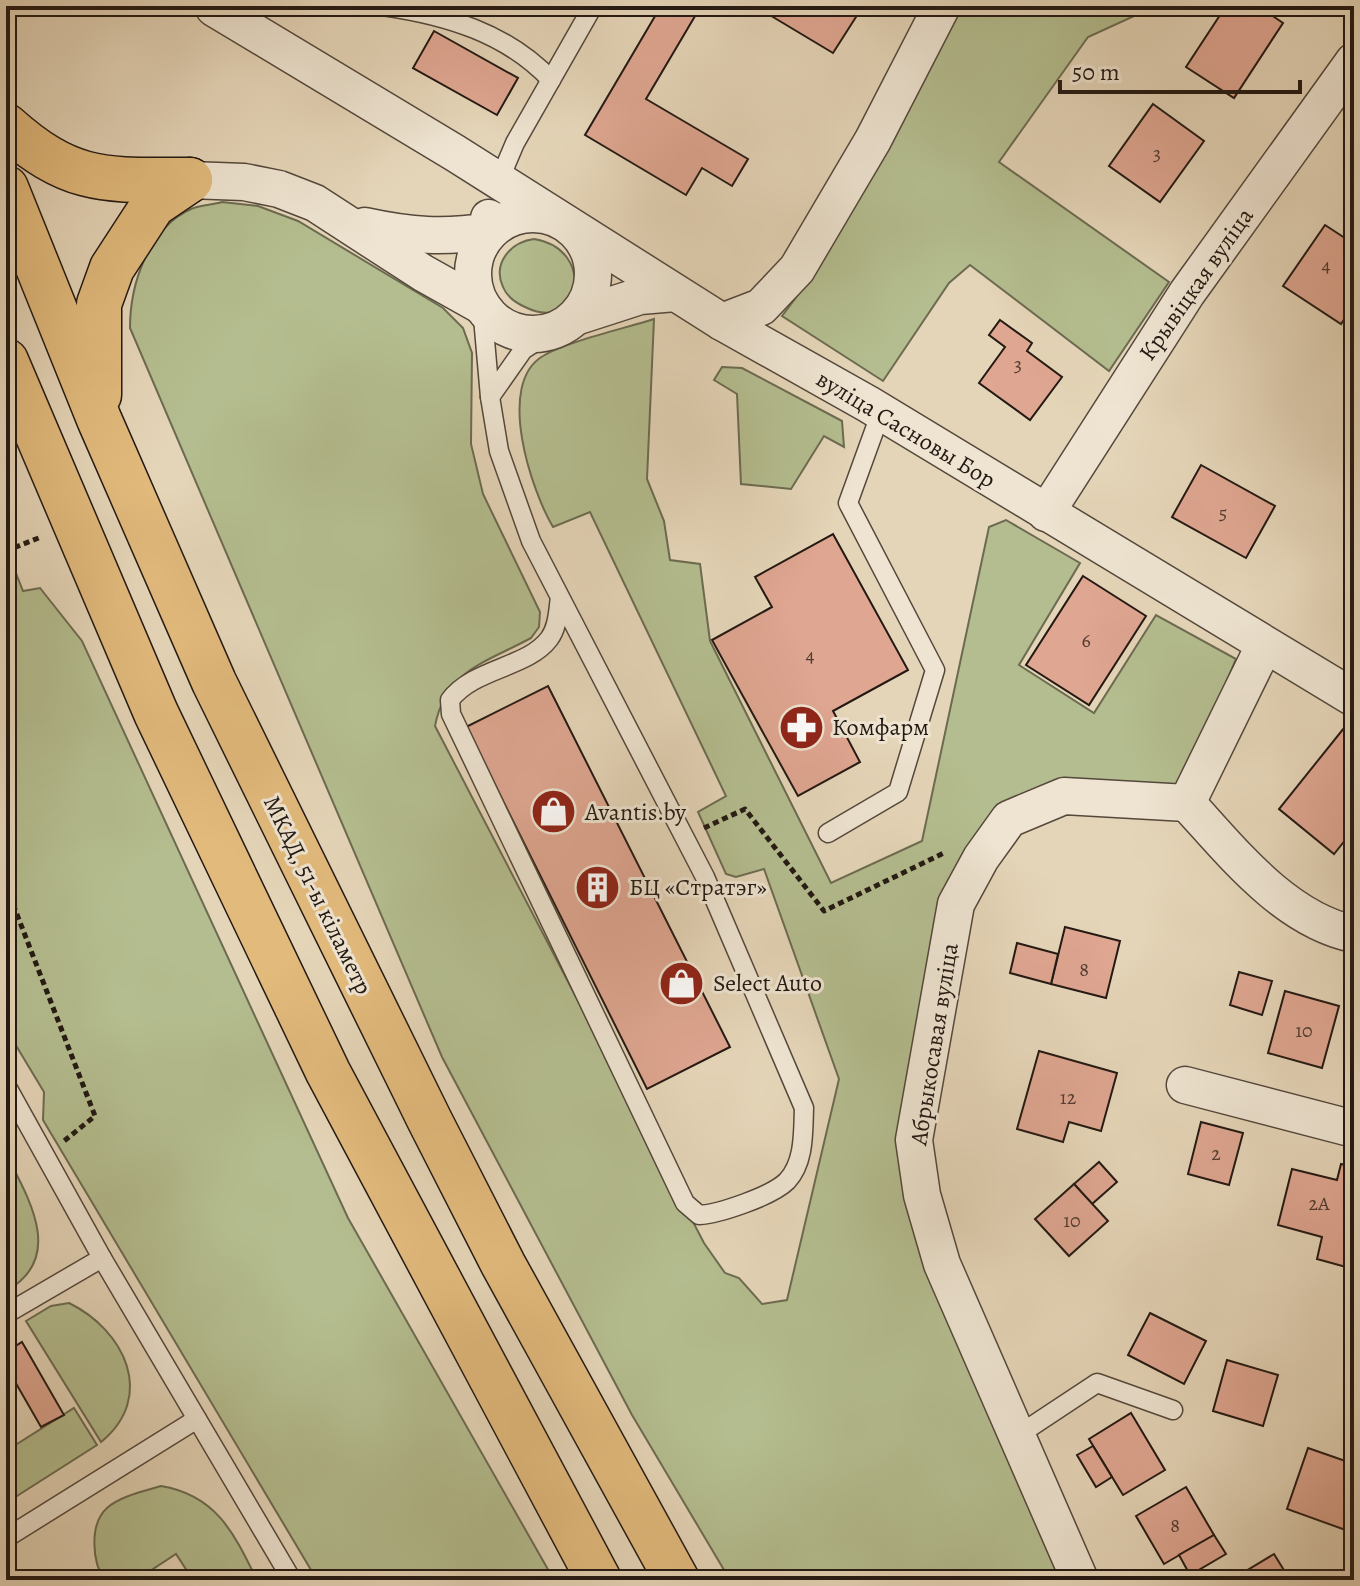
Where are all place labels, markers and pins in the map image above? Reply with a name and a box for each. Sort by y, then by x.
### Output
pharmacy icon: Комфарм [777,703,825,751]
place label: Комфарм [832,711,929,743]
shop icon: Avantis.by [530,788,578,836]
place label: Avantis.by [584,796,686,828]
building icon: БЦ «Стратэг» [574,863,622,911]
place label: БЦ «Стратэг» [629,871,767,903]
shop icon: Select Auto [658,959,706,1007]
place label: Select Auto [713,967,822,999]

